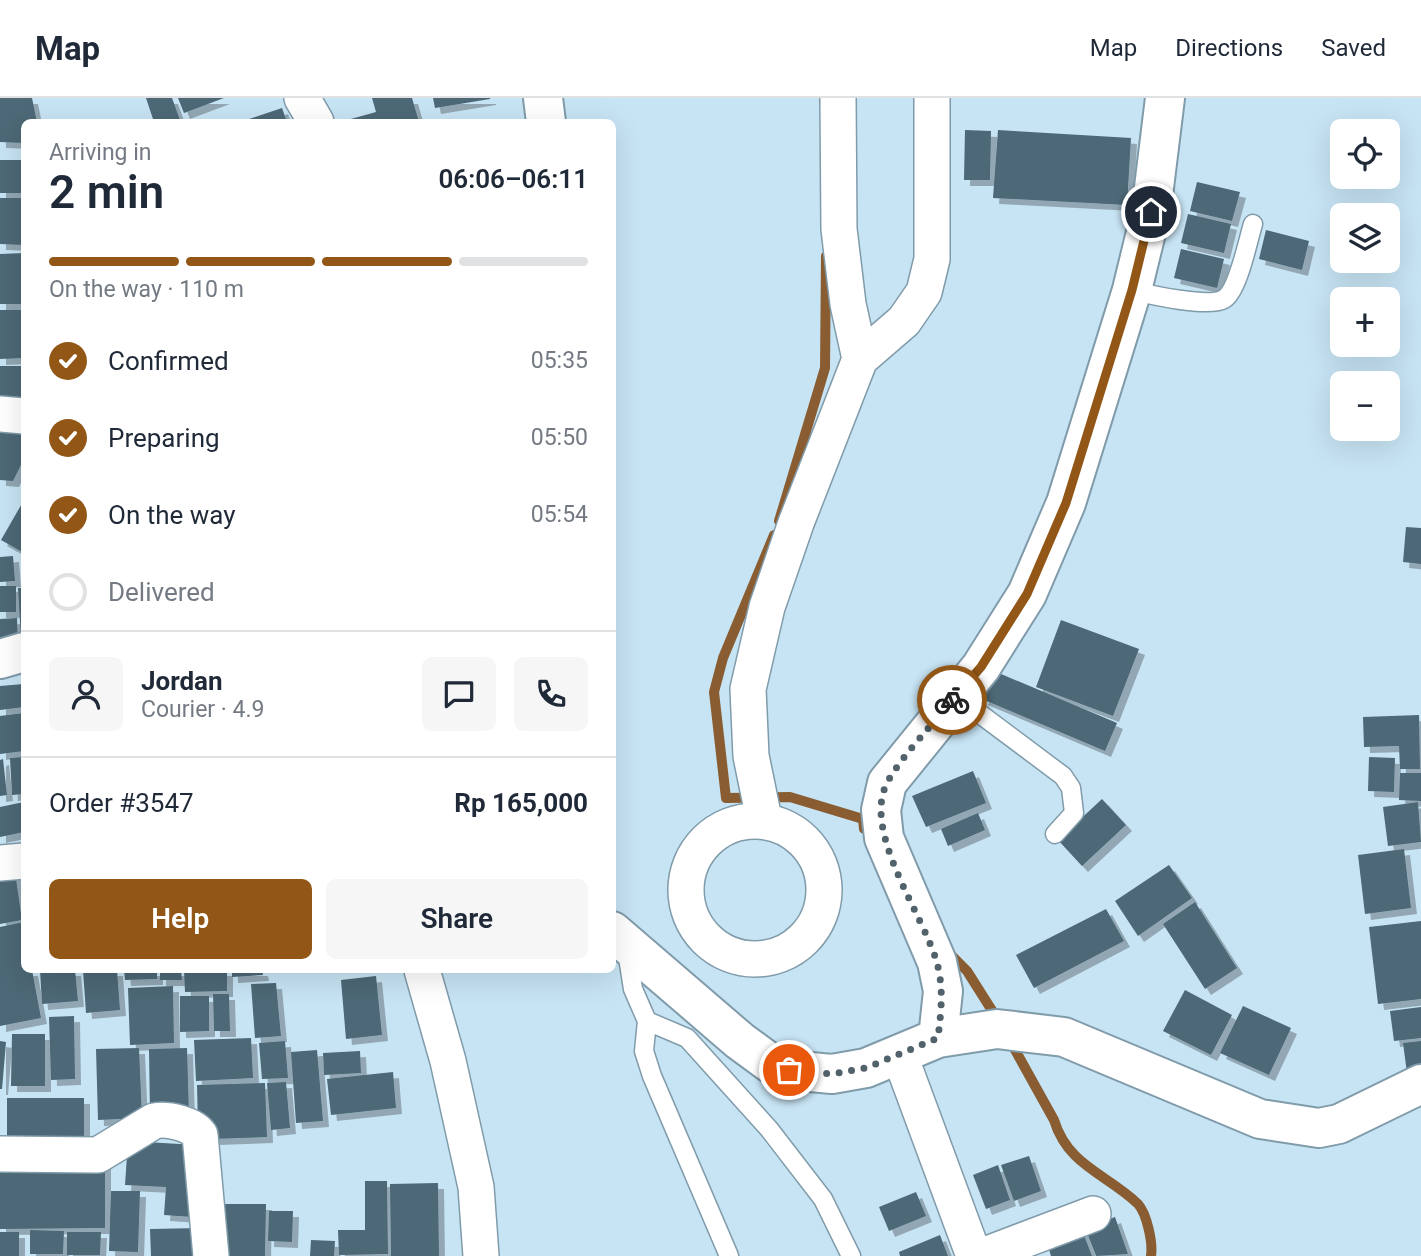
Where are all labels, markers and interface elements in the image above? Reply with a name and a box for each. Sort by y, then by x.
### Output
text: Map [35,29,100,68]
text: Map [1090,34,1137,62]
text: Directions [1175,34,1283,62]
text: Saved [1321,34,1386,62]
map controls [1330,119,1400,441]
button: locate [1330,119,1400,189]
text: Arriving in [49,139,152,166]
text: 06:06–06:11 [438,164,588,194]
text: 2 min [49,165,164,219]
pin [1121,182,1181,242]
icon: home [1132,193,1170,231]
button: layers [1330,203,1400,273]
text: On the way · 110 m [49,276,244,303]
button: + [1330,287,1400,357]
icon: check [49,342,87,380]
text: Confirmed [108,346,229,376]
text: 05:35 [531,347,588,374]
button: − [1330,371,1400,441]
icon: check [49,419,87,457]
text: Preparing [108,423,220,453]
text: 05:50 [531,424,588,451]
icon: check [49,496,87,534]
text: On the way [108,500,236,530]
text: 05:54 [531,501,588,528]
text: Delivered [108,577,215,607]
button: person [49,657,123,731]
button: chat [422,657,496,731]
button: phone [514,657,588,731]
courier [917,665,987,735]
text: Jordan [141,666,223,696]
icon: bike [933,681,971,719]
text: Courier · 4.9 [141,696,264,723]
text: Order #3547 [49,788,194,818]
text: Rp 165,000 [454,788,588,818]
button: Help [49,879,312,959]
button: Share [326,879,588,959]
pin [759,1040,819,1100]
icon: bag [770,1051,808,1089]

